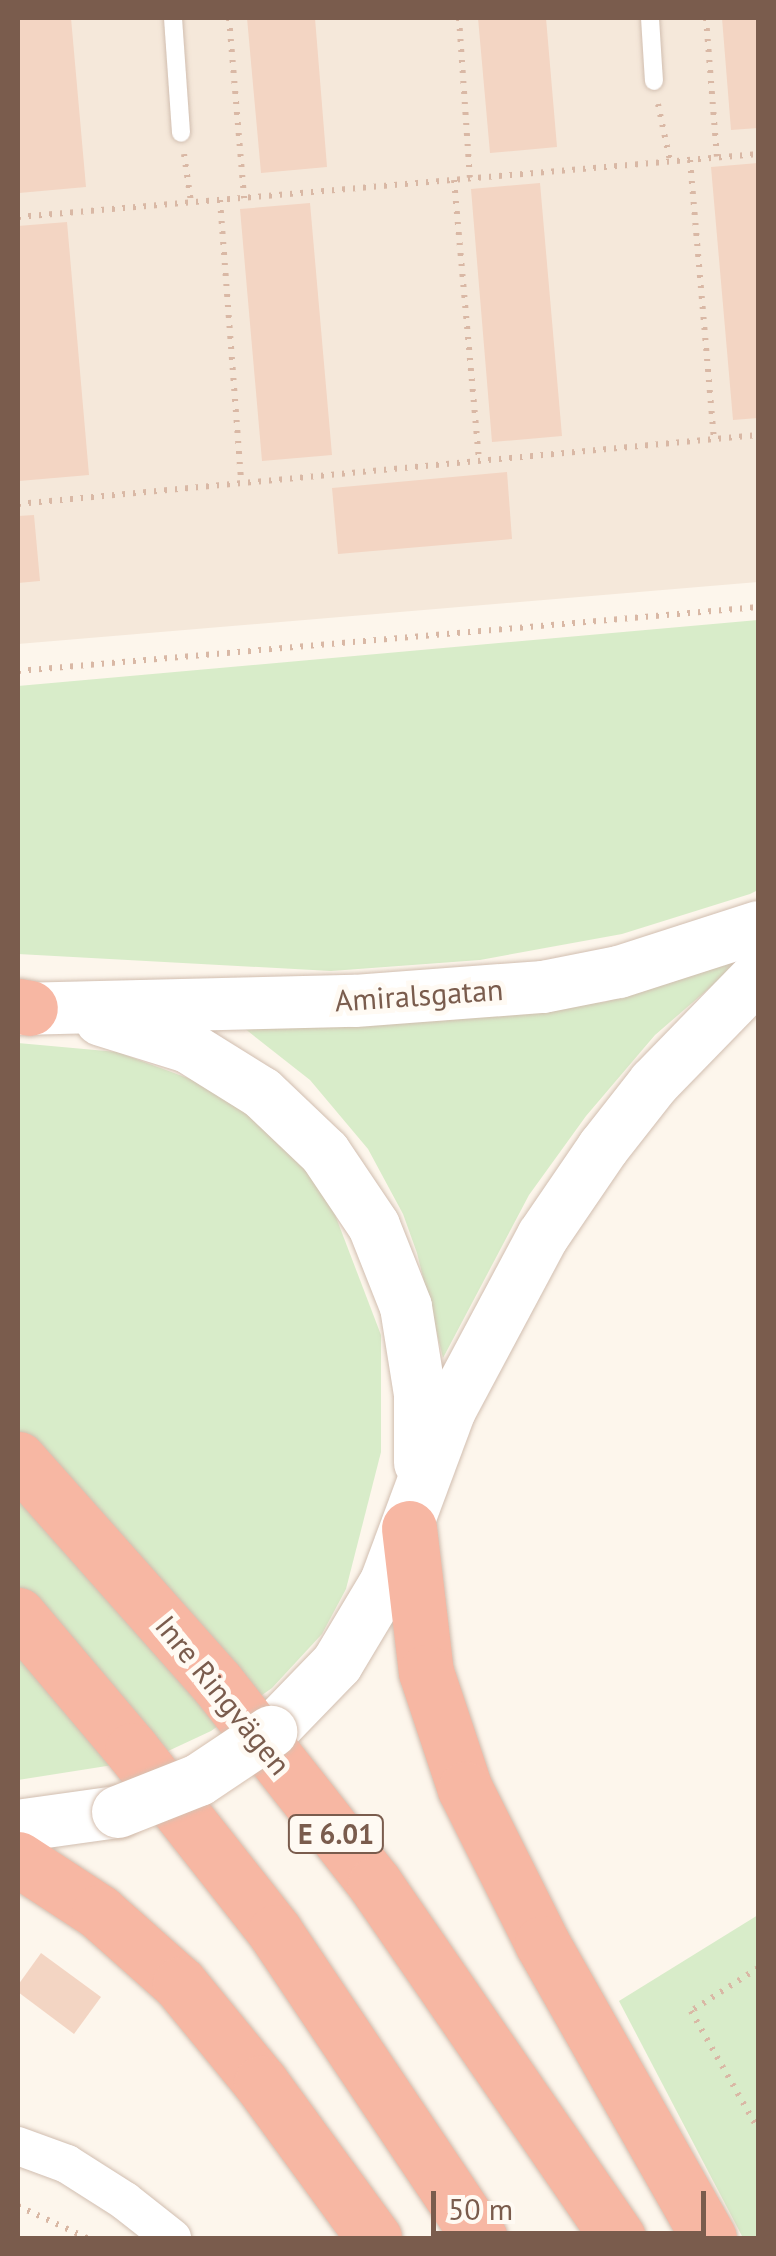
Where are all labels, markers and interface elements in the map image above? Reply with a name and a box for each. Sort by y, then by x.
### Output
street label: Amiralsgatan [334,971,504,1019]
street label: Inre Ringvägen [148,1608,298,1782]
road number: E 6.01 [286,1811,386,1857]
scale bar [436,2171,711,2233]
text: 50 m [448,2189,513,2228]

